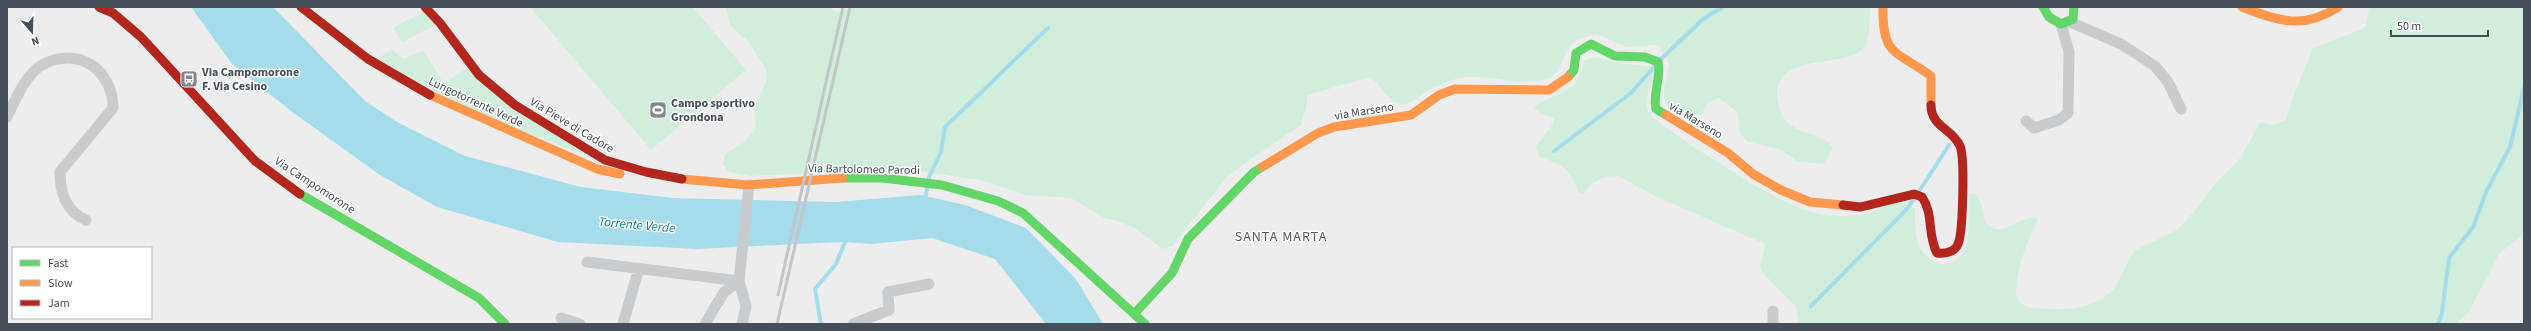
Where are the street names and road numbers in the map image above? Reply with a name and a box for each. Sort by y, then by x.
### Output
street label: Lungotorrente Verde [426,73,526,132]
street label: Via Pieve di Cadore [527,94,617,157]
street label: via Marseno [1333,98,1395,125]
street label: via Marseno [1666,98,1726,143]
street label: Via Campomorone [271,153,358,218]
street label: Via Bartolomeo Parodi [808,160,920,179]

